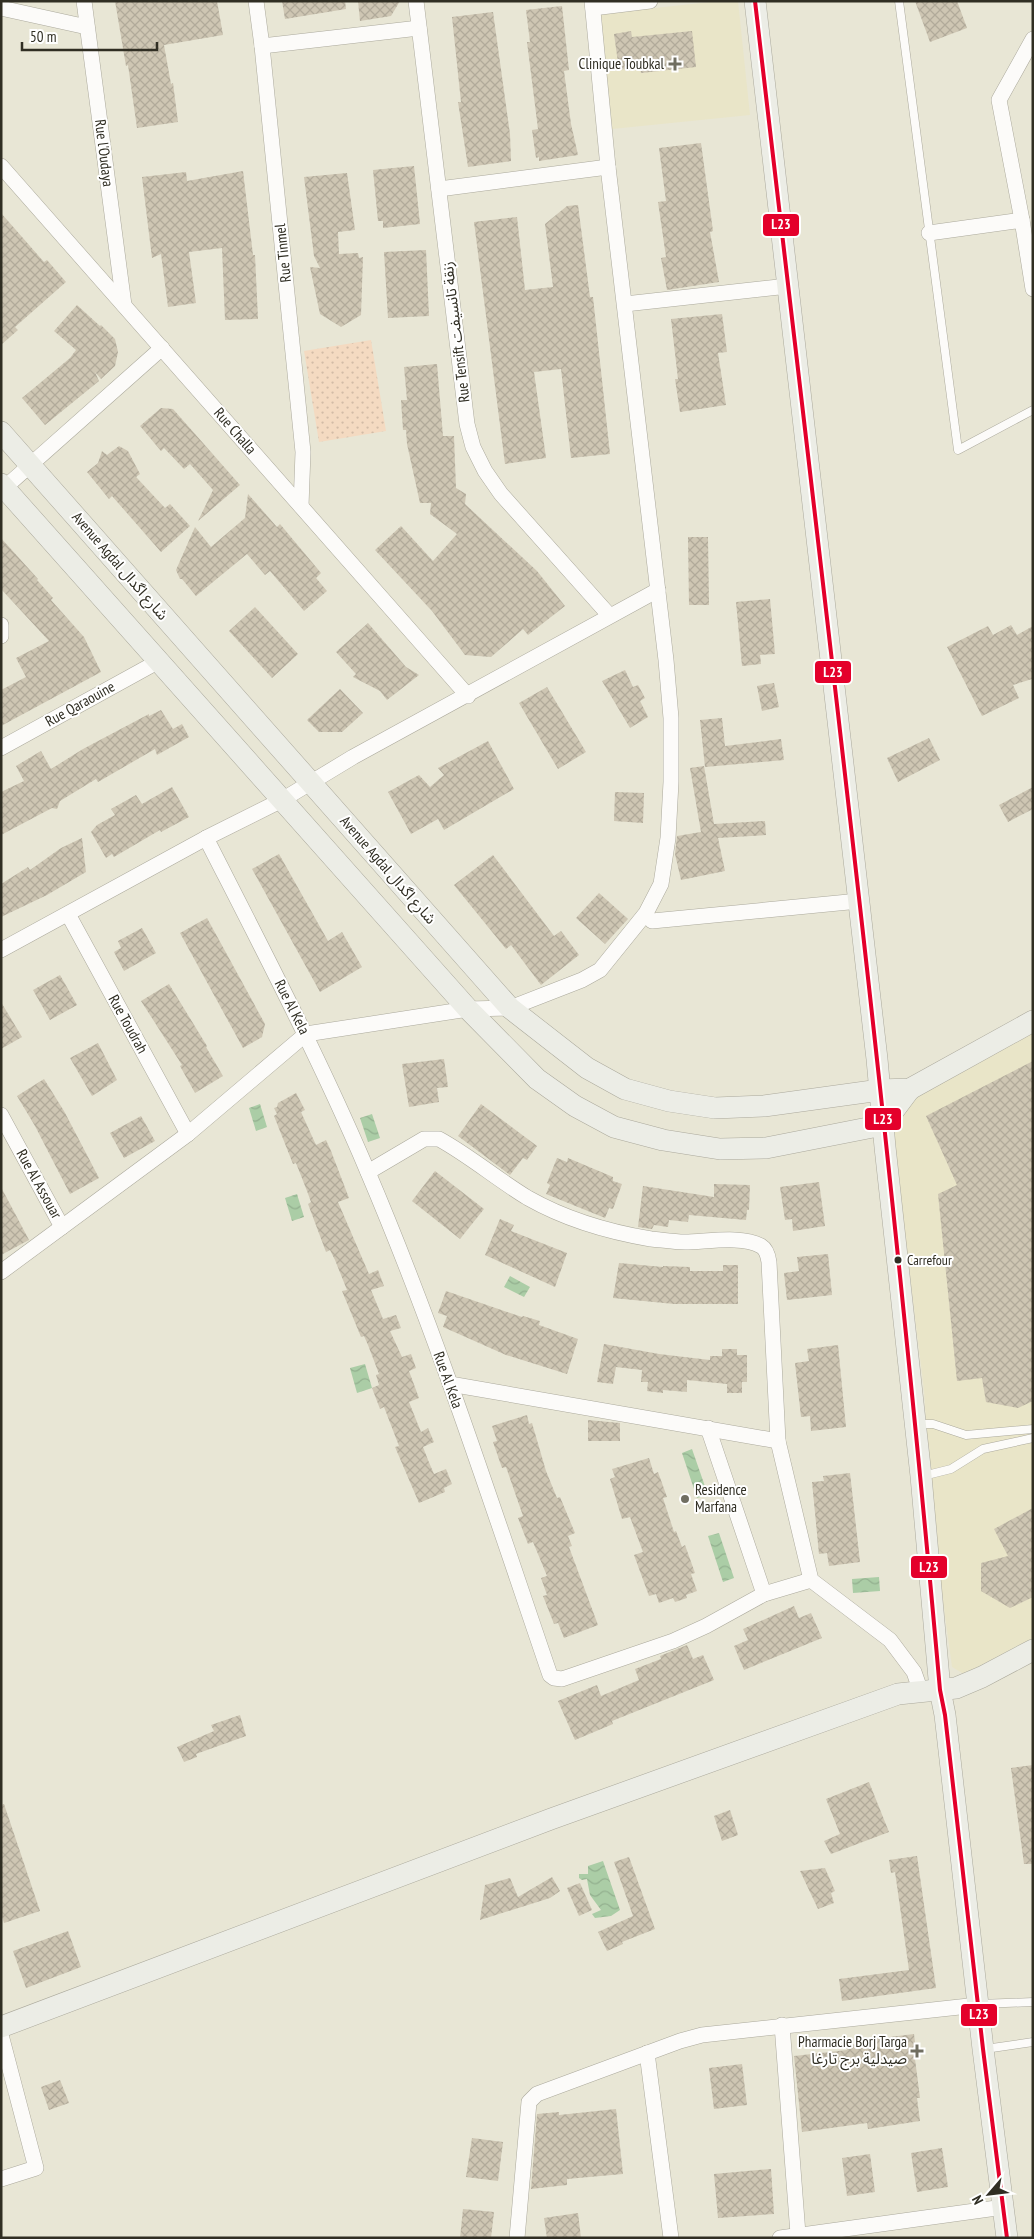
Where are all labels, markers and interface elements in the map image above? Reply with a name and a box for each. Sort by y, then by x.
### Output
scale bar [22,20,158,52]
text: 50 m [30,27,56,46]
place label: Clinique Toubkal [579,54,664,73]
marker: Clinique Toubkal [668,57,682,71]
street label: Rue l'Oudaya [91,118,118,188]
line badge: L23 [762,213,800,237]
text: L23 [771,215,791,233]
street label: Rue Tinmel [270,222,295,283]
street label: Rue Tensift زنقة تانسيفت [437,260,474,404]
street label: Rue Challa [210,403,261,458]
street label: Avenue Agdal شارع اگدال [66,508,173,626]
line badge: L23 [814,660,852,684]
text: L23 [823,663,843,681]
street label: Rue Qaraouine [42,677,118,730]
street label: Avenue Agdal شارع اگدال [334,812,441,930]
street label: Rue Al Kela [271,976,314,1037]
street label: Rue Toudrah [105,991,152,1056]
line badge: L23 [864,1107,902,1131]
text: L23 [873,1110,893,1128]
street label: Rue Al Assouar [13,1146,67,1223]
place label: Carrefour [907,1251,952,1269]
marker: Carrefour [893,1255,903,1265]
street label: Rue Al Kela [429,1349,467,1411]
place label: Residence Marfana [695,1480,747,1516]
marker: Residence Marfana [679,1493,691,1505]
line badge: L23 [910,1555,948,1579]
text: L23 [919,1558,939,1576]
line badge: L23 [960,2003,998,2027]
text: L23 [969,2005,989,2023]
place label: Pharmacie Borj Targa صيدلية برج تارغا [798,2032,907,2071]
marker: Pharmacie Borj Targa صيدلية برج تارغا [911,2045,923,2057]
north arrow [964,2169,1014,2219]
text: N [968,2193,987,2208]

